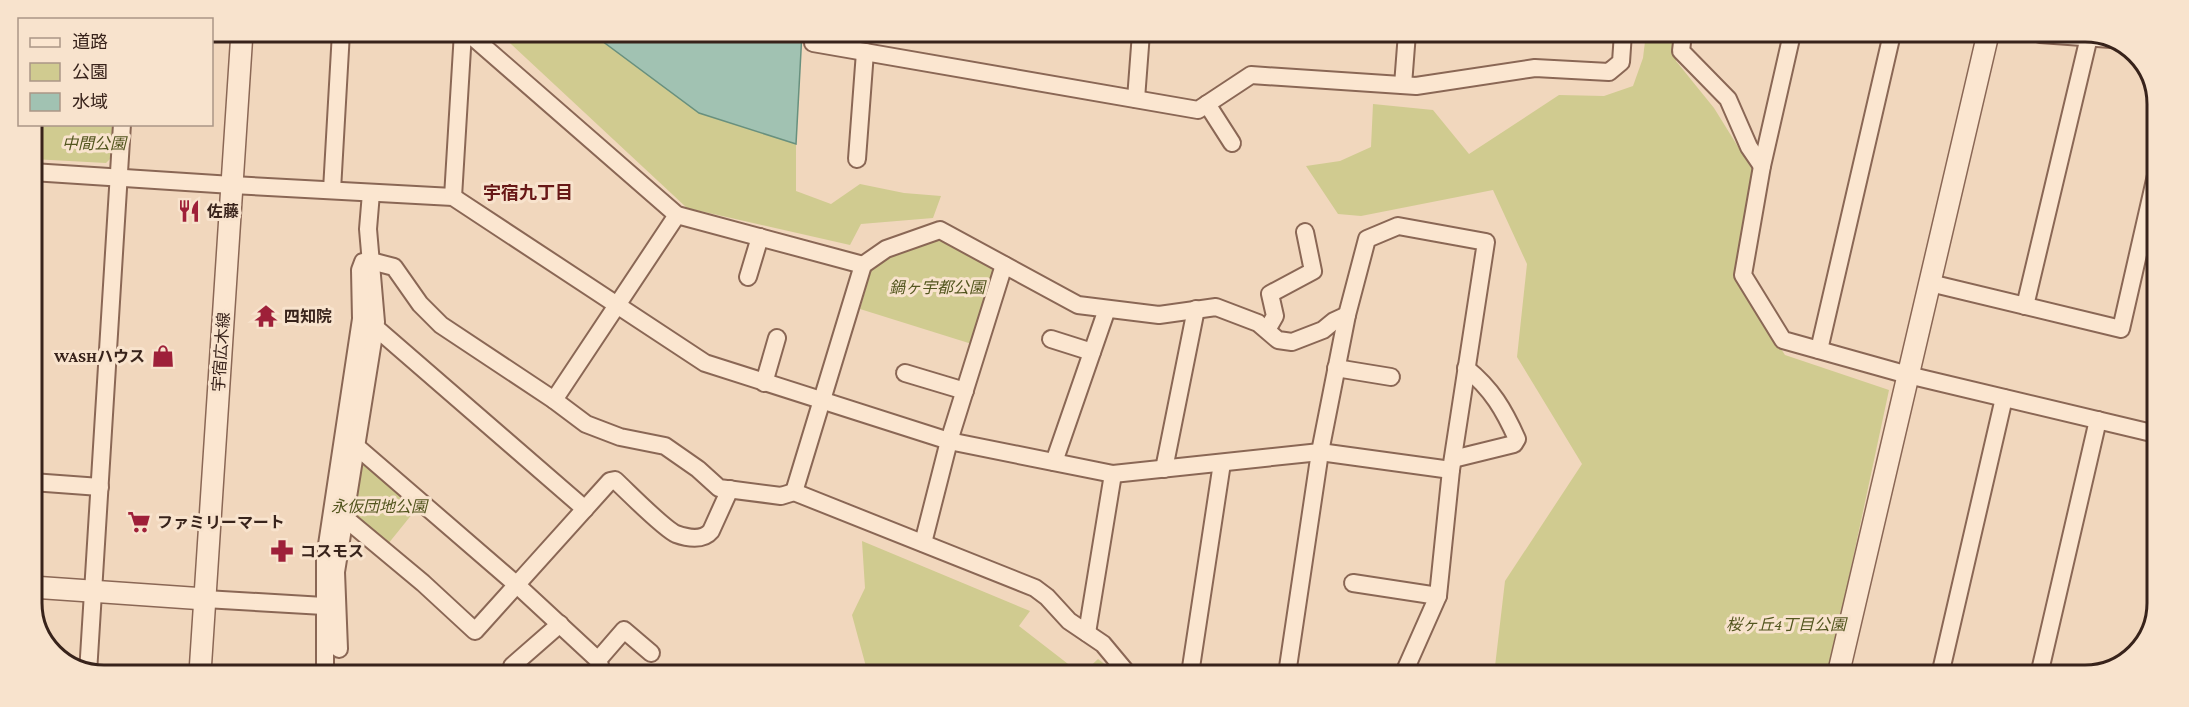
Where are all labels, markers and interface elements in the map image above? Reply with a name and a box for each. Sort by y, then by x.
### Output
legend [18,18,213,126]
text: 道路 [72,32,108,52]
text: 公園 [72,62,108,82]
text: 水域 [72,92,108,112]
park label: 中間公園 [62,135,128,152]
district label: 宇宿九丁目 [483,183,573,203]
restaurant icon: 佐藤 [176,198,202,224]
place label: 佐藤 [206,203,239,220]
park label: 鍋ヶ宇都公園 [889,279,987,296]
temple icon: 四知院 [253,303,279,329]
place label: 四知院 [284,308,332,325]
street label: 宇宿広木線 [210,311,232,393]
shop icon: WASHハウス [150,343,176,369]
place label: WASHハウス [53,348,145,365]
park label: 永仮団地公園 [331,498,429,515]
supermarket icon: ファミリーマート [126,509,152,535]
place label: ファミリーマート [157,514,285,531]
pharmacy icon: コスモス [269,538,295,564]
place label: コスモス [300,543,364,560]
park label: 桜ヶ丘4丁目公園 [1726,616,1848,633]

